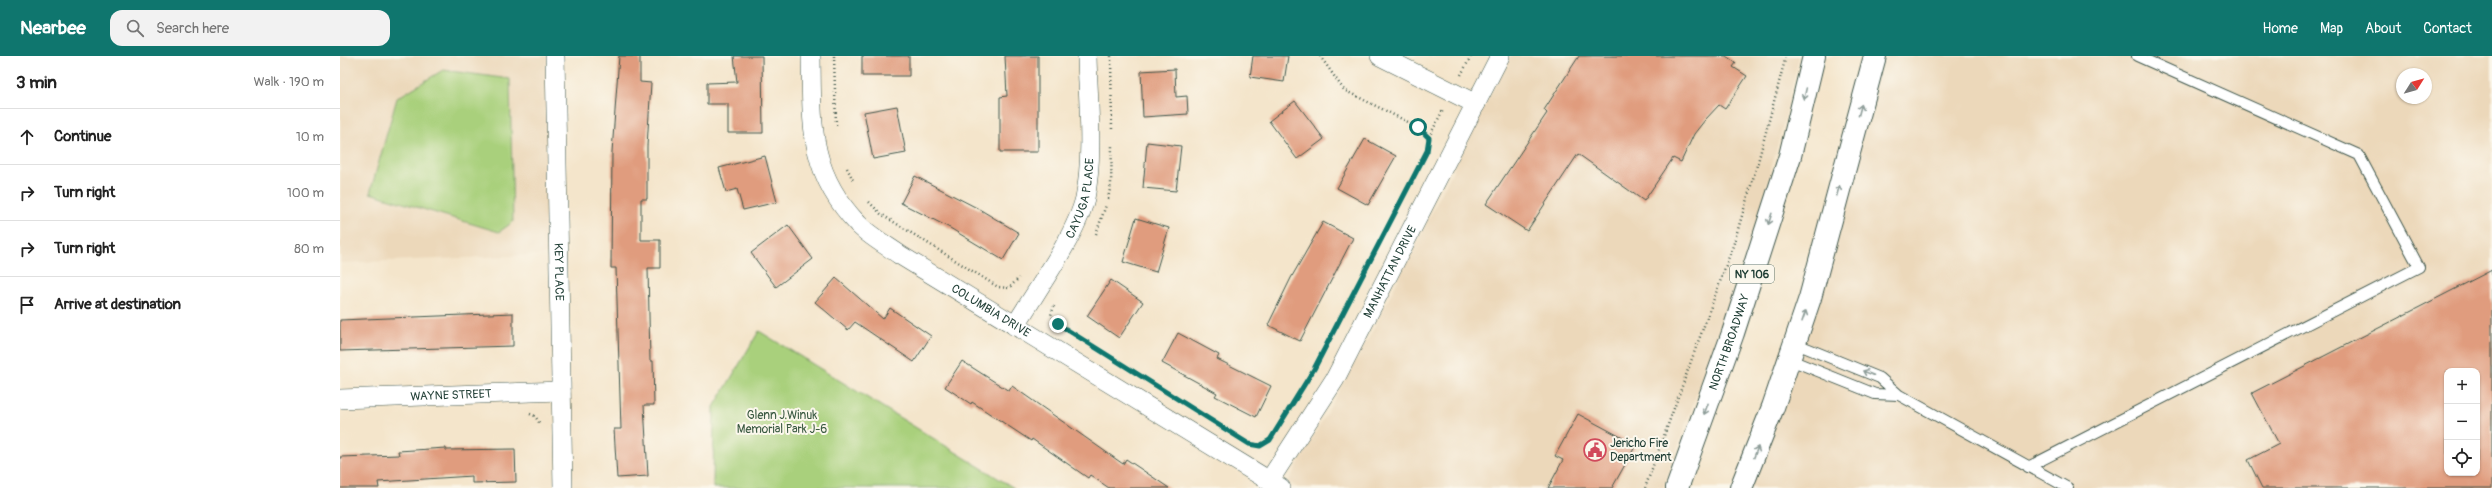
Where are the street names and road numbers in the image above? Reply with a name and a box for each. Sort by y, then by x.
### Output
street label: CAYUGA PLACE [1062,158,1097,241]
street label: MANHATTAN DRIVE [1360,223,1420,320]
street label: KEY PLACE [551,243,567,301]
road number: NY 106 [1730,265,1774,283]
street label: COLUMBIA DRIVE [949,281,1033,340]
street label: NORTH BROADWAY [1706,292,1753,392]
street label: WAYNE STREET [410,386,492,404]

